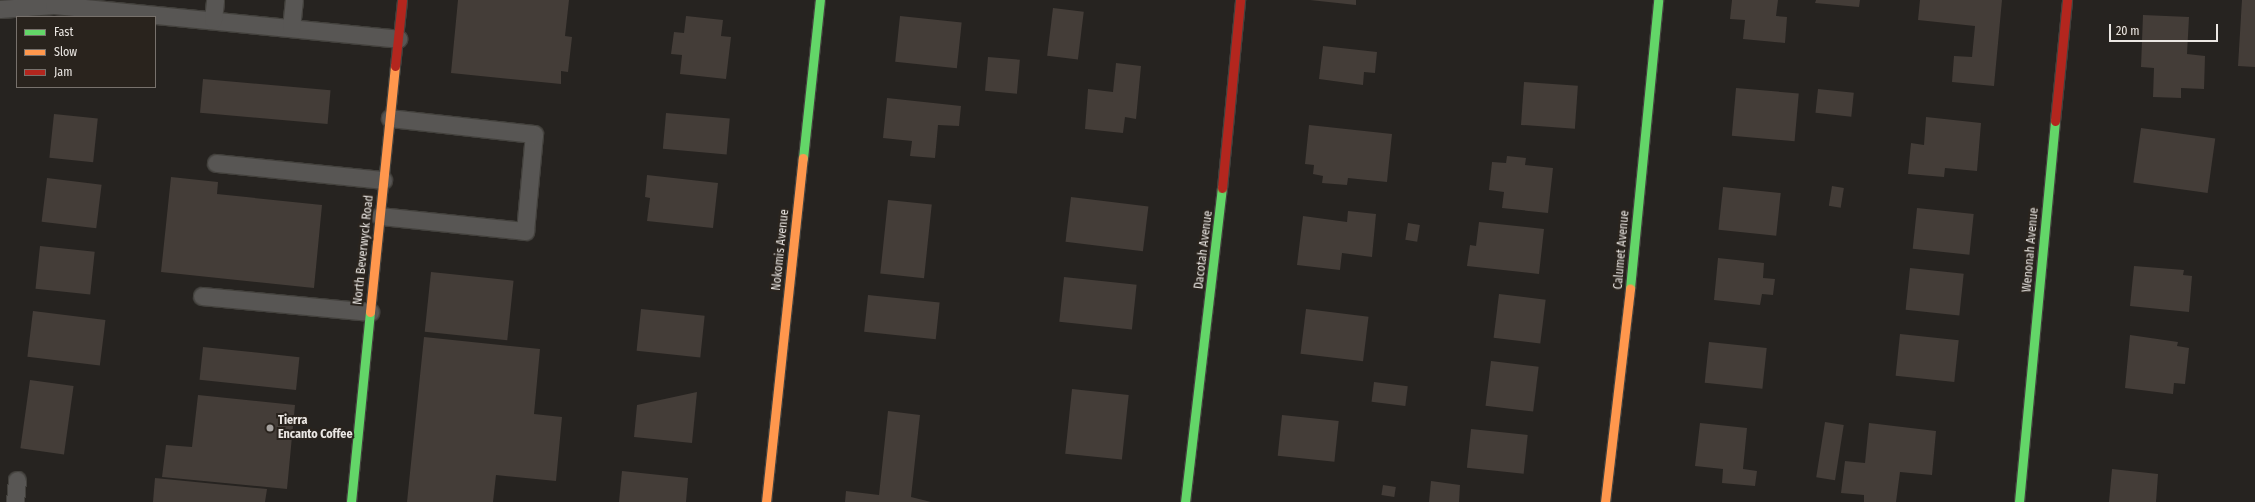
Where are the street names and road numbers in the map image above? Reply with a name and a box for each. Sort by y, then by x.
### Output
street label: North Beverwyck Road [351,194,377,306]
street label: Wenonah Avenue [2020,207,2042,293]
street label: Nokomis Avenue [770,209,792,291]
street label: Dacotah Avenue [1192,210,1216,290]
street label: Calumet Avenue [1611,210,1633,290]

